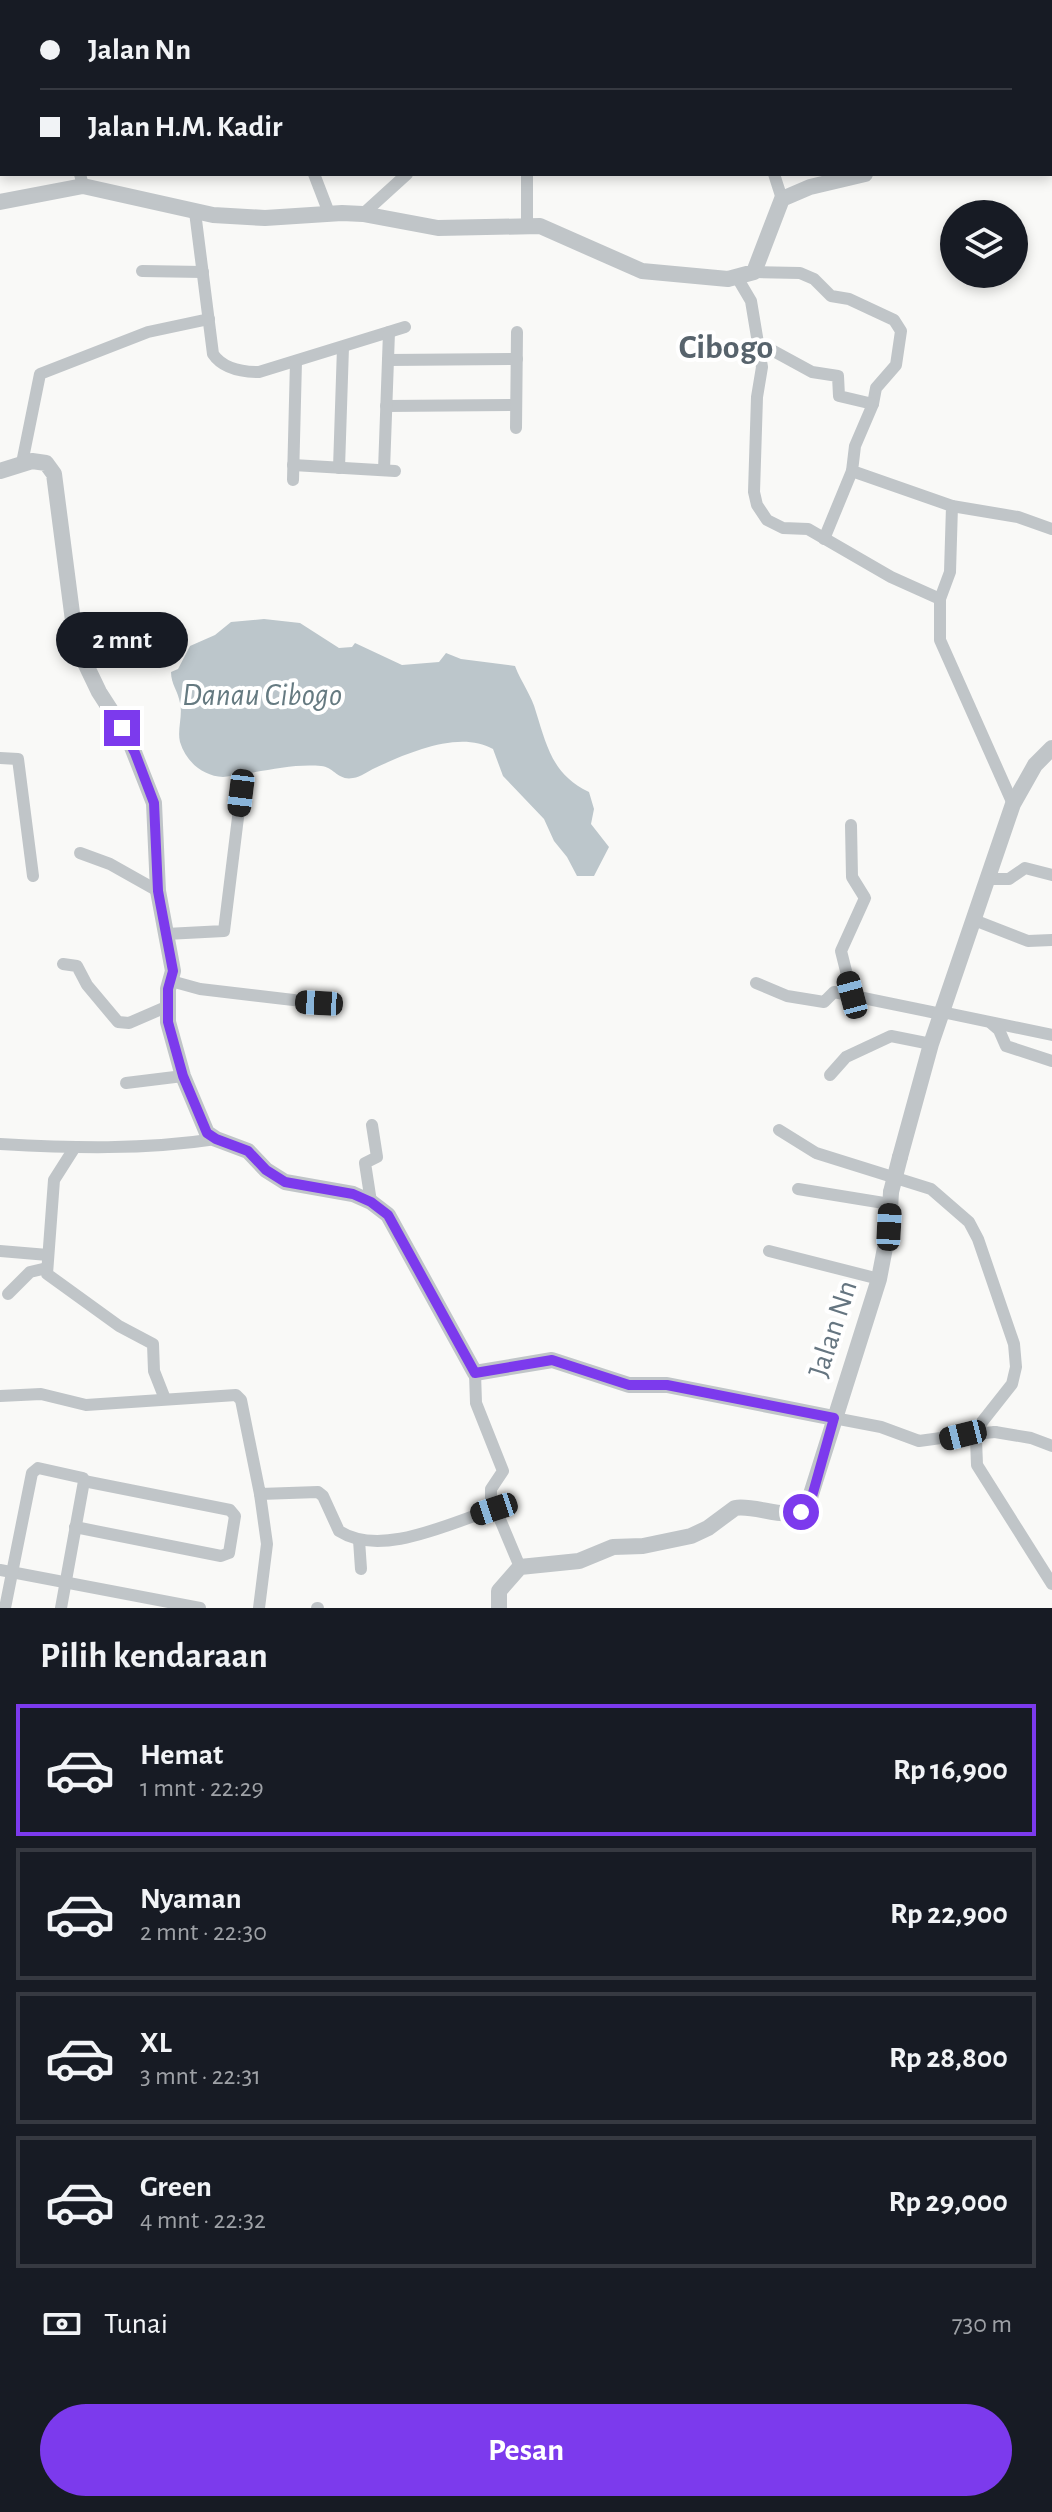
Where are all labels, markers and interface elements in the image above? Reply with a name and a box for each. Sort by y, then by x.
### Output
text: Jalan Nn [88,35,191,65]
text: Jalan H.M. Kadir [88,112,283,142]
map controls [940,200,1028,288]
button: layers [940,200,1028,288]
district label: Cibogo [679,331,773,365]
callout: 2 mnt [56,612,188,668]
text: 2 mnt [92,627,152,653]
water label: Danau Cibogo [182,679,342,711]
route end [104,710,140,746]
car [226,768,256,818]
car [834,969,870,1021]
car [294,990,344,1016]
car [876,1202,902,1252]
street label: Jalan Nn [803,1277,863,1381]
car [937,1418,989,1452]
car [467,1490,521,1528]
route start [783,1494,819,1530]
text: Pilih kendaraan [40,1638,268,1674]
icon: car [44,1734,116,1806]
text: Hemat [140,1740,223,1770]
text: Rp 16,900 [893,1755,1008,1785]
text: 1 mnt · 22:29 [140,1775,264,1801]
icon: car [44,1878,116,1950]
text: Nyaman [140,1884,242,1914]
text: Rp 22,900 [890,1899,1008,1929]
text: 2 mnt · 22:30 [140,1919,267,1945]
icon: car [44,2022,116,2094]
text: XL [140,2028,172,2058]
text: Rp 28,800 [889,2043,1008,2073]
text: 3 mnt · 22:31 [140,2063,261,2089]
icon: car [44,2166,116,2238]
text: Green [140,2172,212,2202]
text: Rp 29,000 [888,2187,1008,2217]
text: 4 mnt · 22:32 [140,2207,266,2233]
icon: cash [40,2302,84,2346]
text: Tunai [104,2309,168,2339]
text: 730 m [952,2311,1012,2337]
button: Pesan [40,2404,1012,2496]

